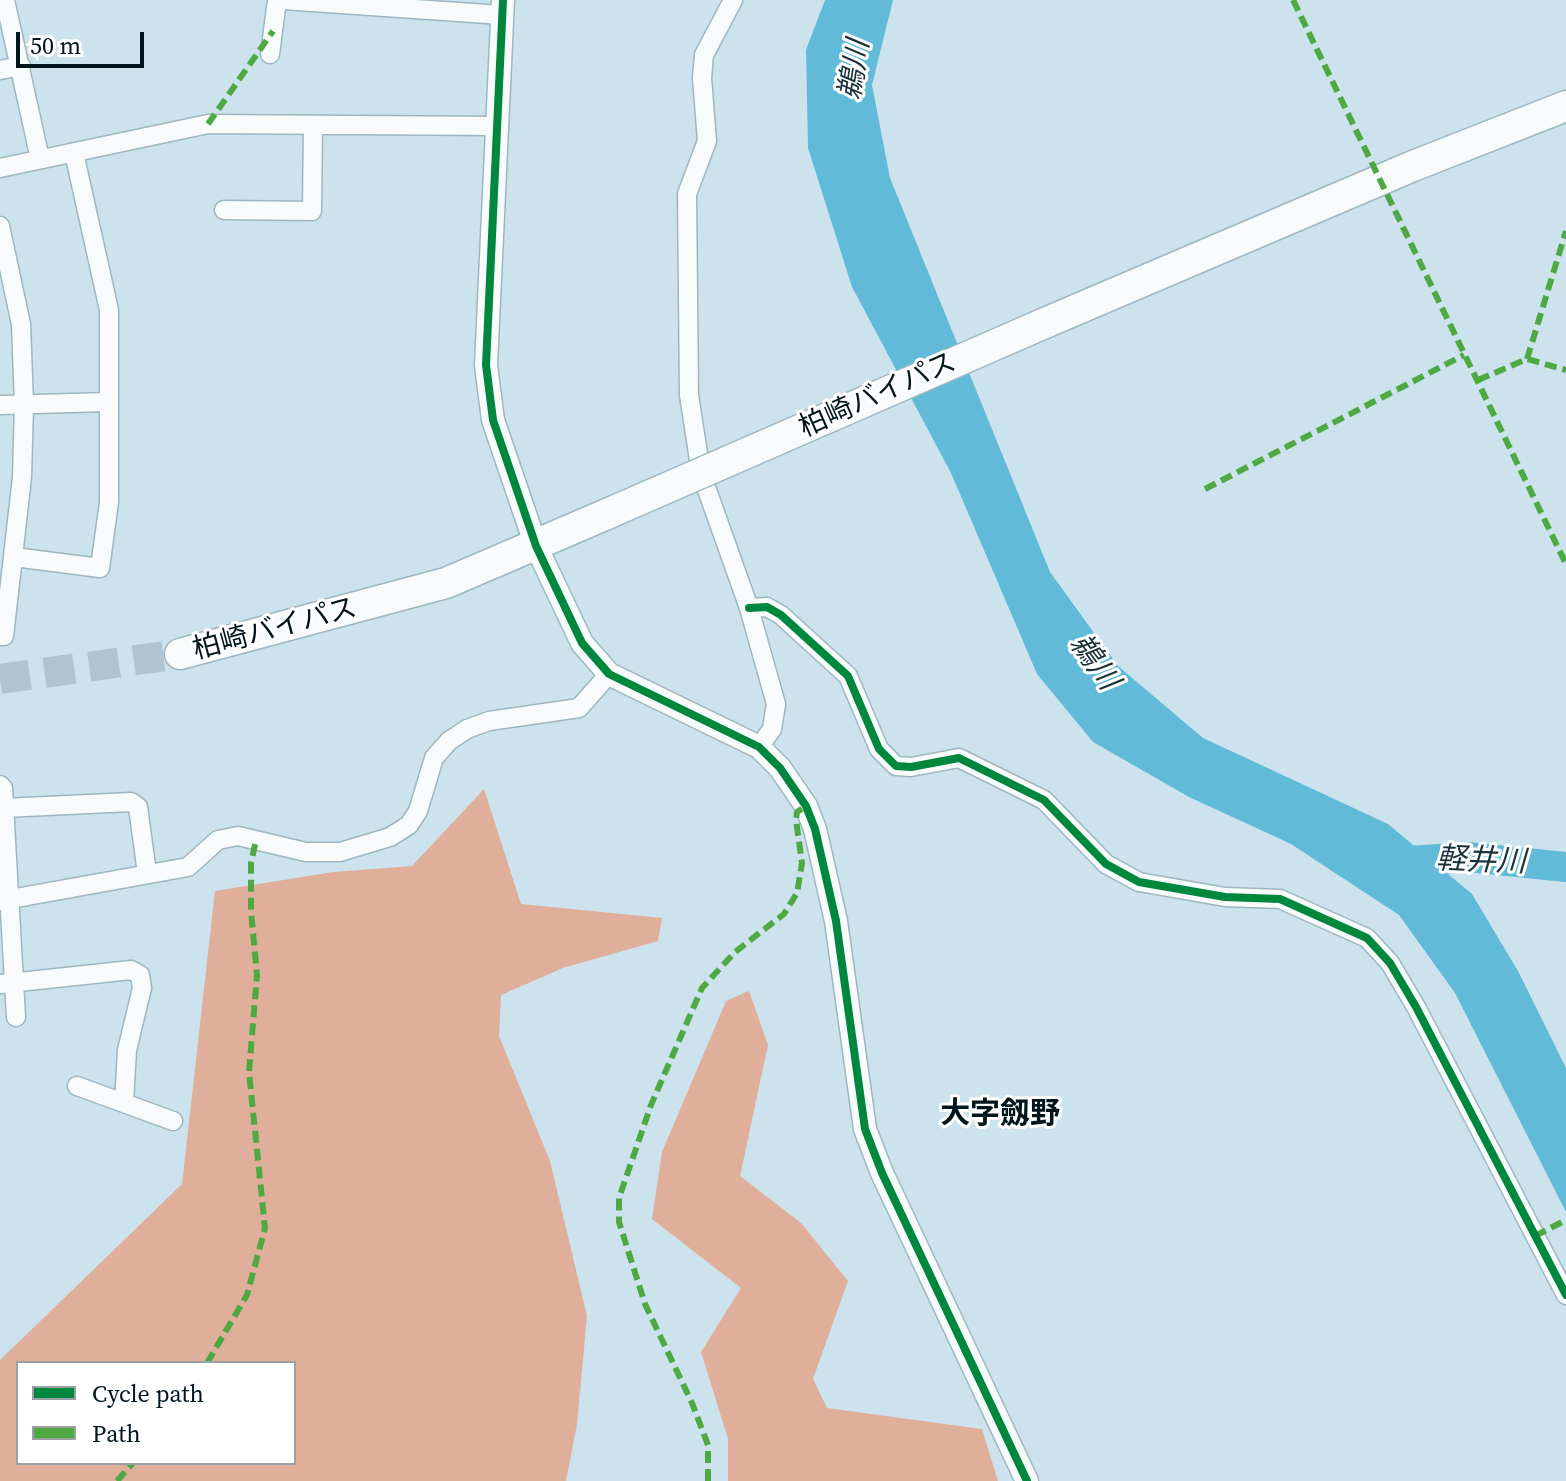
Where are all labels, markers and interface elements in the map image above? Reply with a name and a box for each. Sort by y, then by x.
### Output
scale bar [20,16,148,66]
text: 50 m [30,29,81,62]
water label: 鵜川 [834,38,878,102]
street label: 柏崎バイパス [794,346,962,446]
street label: 柏崎バイパス [190,592,360,668]
water label: 鵜川 [1061,628,1125,698]
water label: 軽井川 [1435,842,1527,882]
district label: 大字劔野 [940,1097,1060,1133]
legend [16,1361,296,1465]
text: Cycle path [92,1377,204,1410]
text: Path [92,1417,141,1450]

